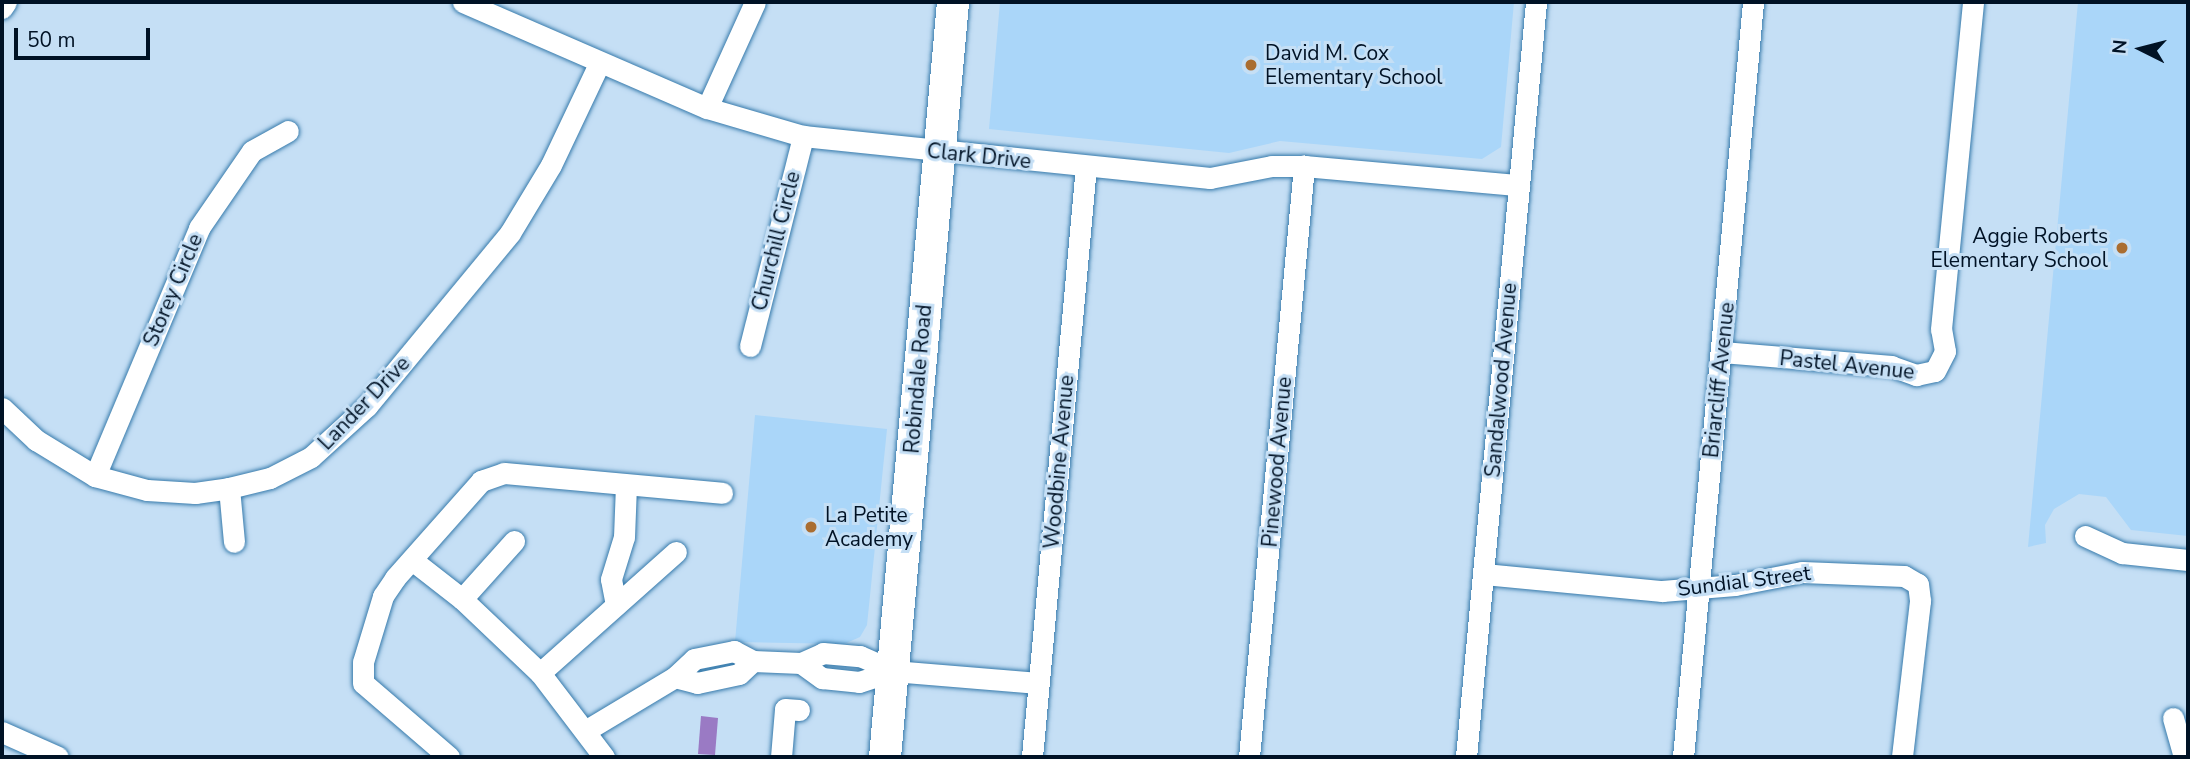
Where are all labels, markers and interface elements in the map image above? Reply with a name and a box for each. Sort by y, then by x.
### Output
scale bar [18,14,154,58]
north arrow [2106,14,2176,84]
text: 50 m [27,26,76,54]
text: N [2106,38,2134,55]
place label: David M. Cox Elementary School [1265,40,1443,90]
marker: David M. Cox Elementary School [1243,57,1259,73]
street label: Clark Drive [926,138,1032,174]
street label: Churchill Circle [746,169,806,313]
place label: Aggie Roberts Elementary School [1930,223,2108,273]
street label: Storey Circle [138,230,208,350]
marker: Aggie Roberts Elementary School [2114,240,2130,256]
street label: Sandalwood Avenue [1480,282,1522,478]
street label: Briarcliff Avenue [1698,301,1740,459]
street label: Robindale Road [899,303,937,455]
street label: Pastel Avenue [1778,345,1916,385]
street label: Lander Drive [313,351,415,455]
street label: Woodbine Avenue [1039,374,1079,550]
street label: Pinewood Avenue [1257,376,1297,548]
place label: La Petite Academy [825,502,913,552]
marker: La Petite Academy [803,519,819,535]
street label: Sundial Street [1676,560,1812,602]

